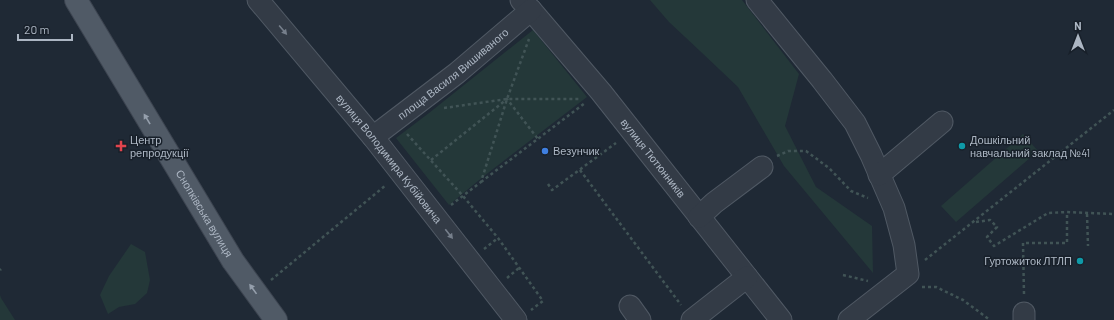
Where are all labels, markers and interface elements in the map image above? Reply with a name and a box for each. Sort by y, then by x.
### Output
scale bar [18,16,72,42]
north arrow [1058,16,1098,56]
text: N [1074,19,1082,32]
text: 20 m [24,22,50,36]
one-way arrow [279,24,288,35]
street label: площа Василя Вишиваного [395,25,511,122]
street label: вулиця Володимира Кубійовича [334,92,445,226]
one-way arrow [144,113,151,125]
street label: вулиця Тютюнників [618,116,689,200]
place label: Центр репродукції [130,133,189,159]
place label: Дошкільний навчальний заклад №41 [970,133,1090,159]
marker: Центр репродукції [115,140,127,152]
marker: Дошкільний навчальний заклад №41 [957,141,967,151]
place label: Везунчик [553,144,600,157]
marker: Везунчик [540,146,550,156]
street label: Снопківська вулиця [174,167,236,259]
one-way arrow [445,228,453,239]
place label: Гуртожиток ЛТЛП [984,254,1072,267]
marker: Гуртожиток ЛТЛП [1075,256,1085,266]
one-way arrow [249,283,257,294]

